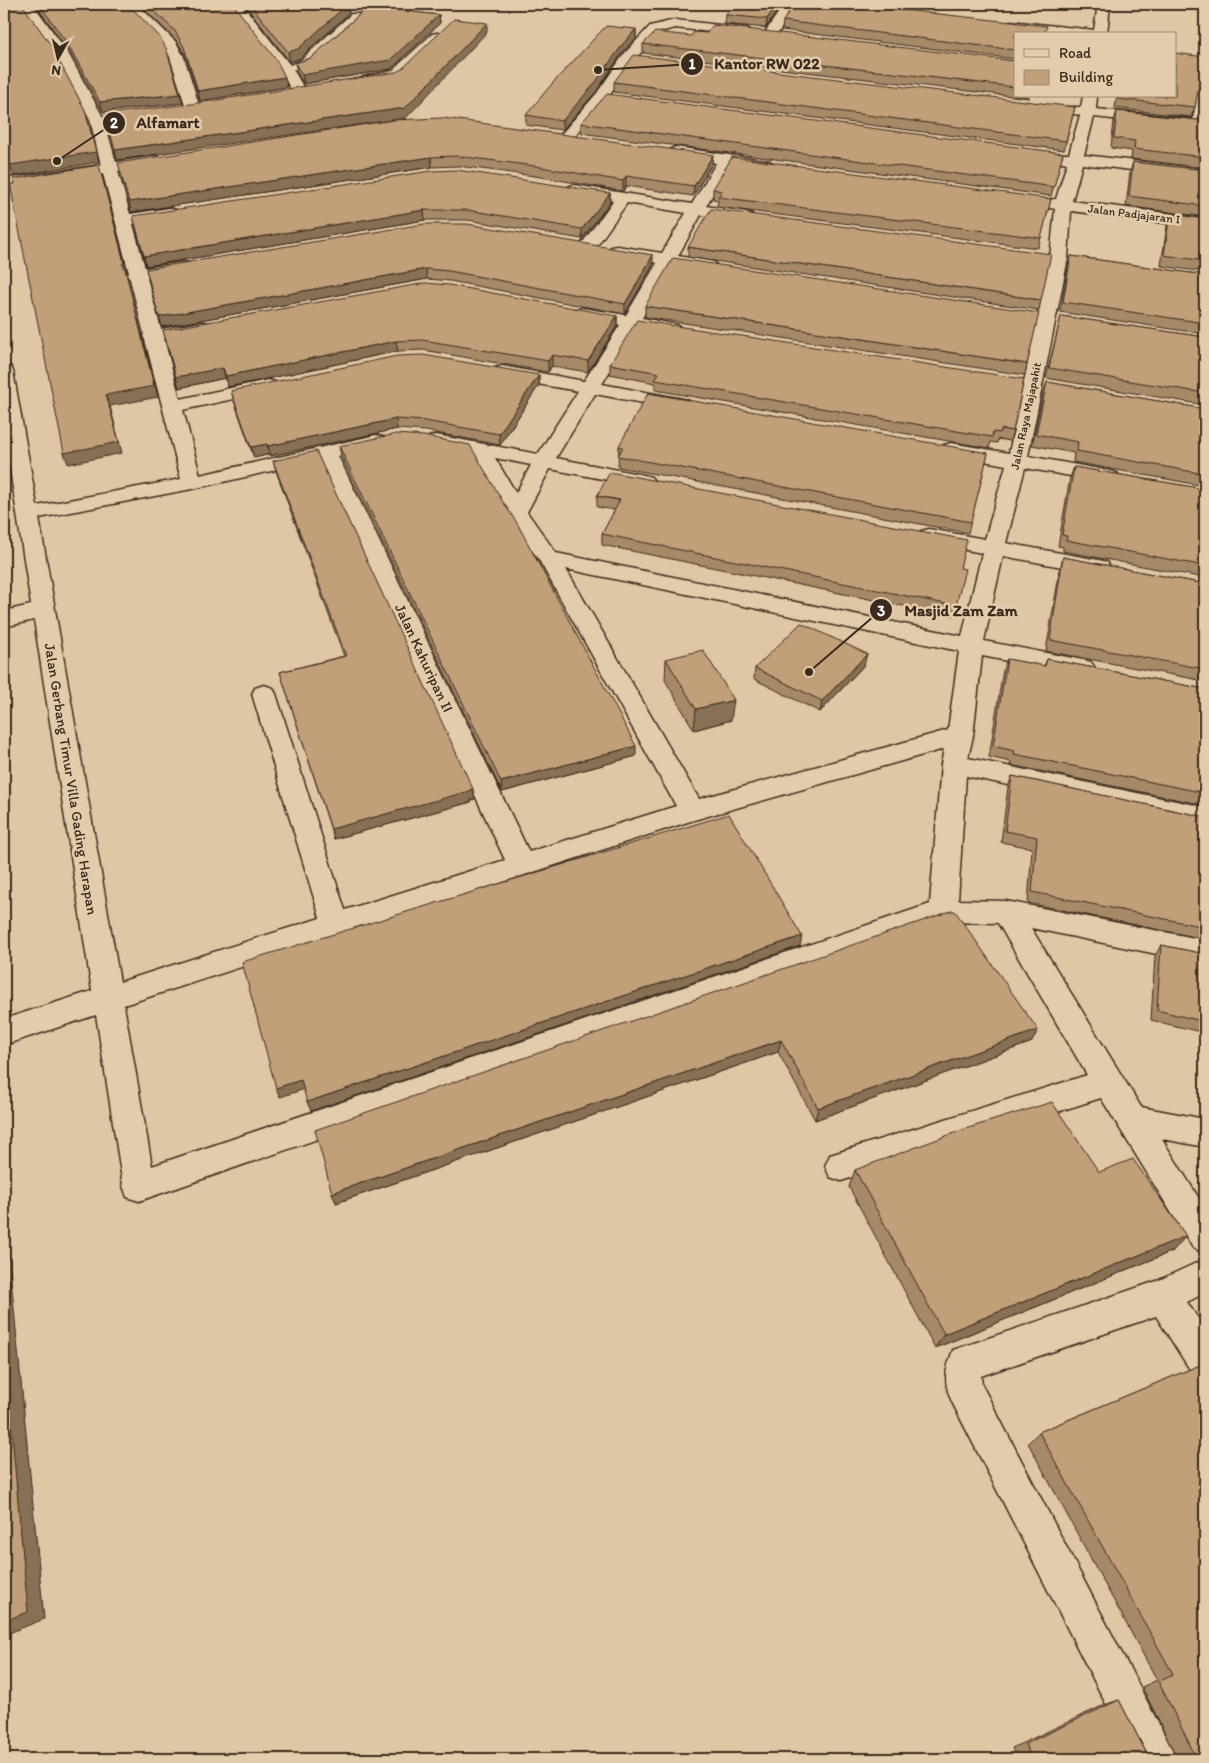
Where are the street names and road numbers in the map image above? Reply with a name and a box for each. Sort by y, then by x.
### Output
street label: Jalan Padjajaran I [1087,201,1181,227]
street label: Jalan Raya Majapahit [1008,361,1044,471]
street label: Jalan Kahuripan II [391,601,457,715]
street label: Jalan Gerbang Timur Villa Gading Harapan [41,642,101,917]

